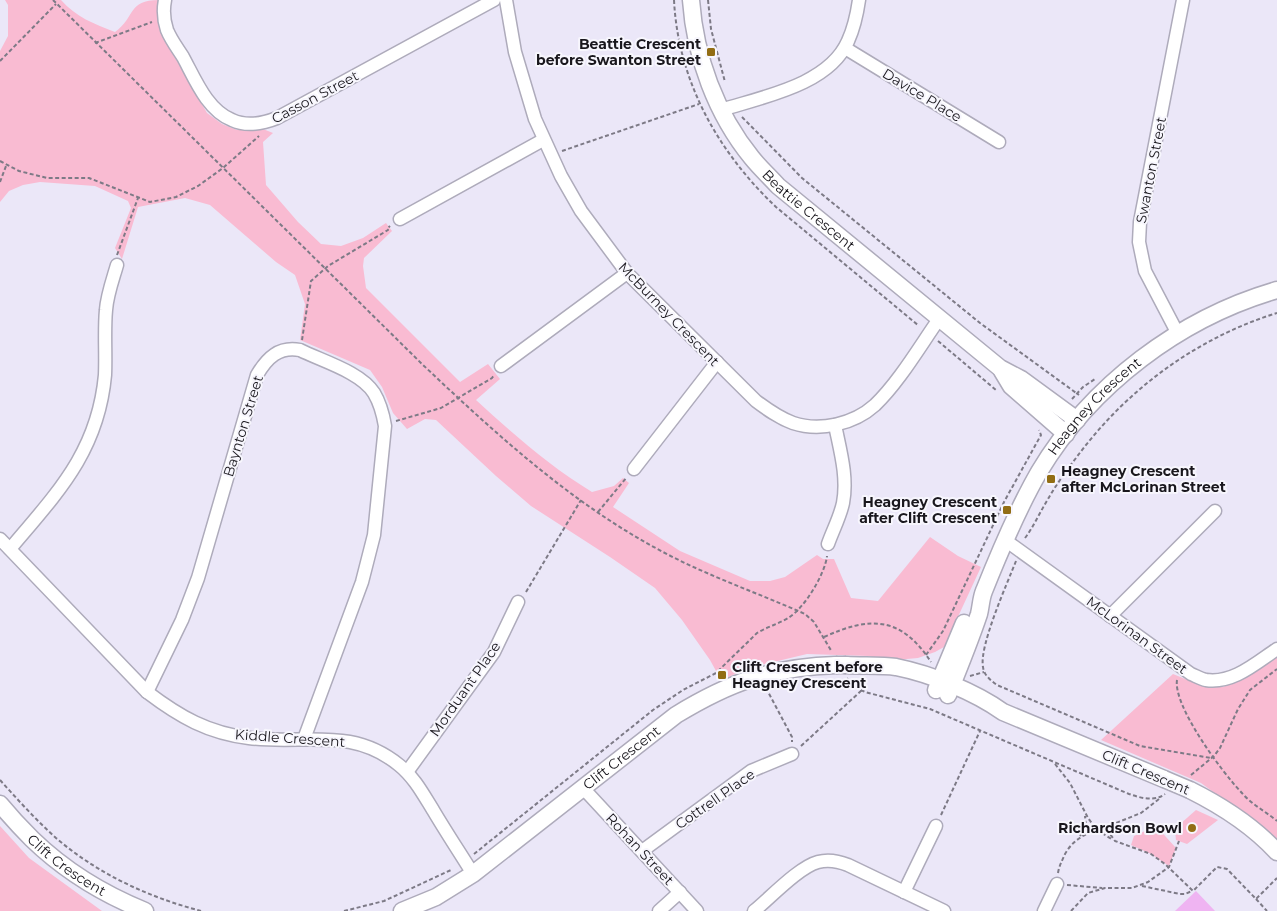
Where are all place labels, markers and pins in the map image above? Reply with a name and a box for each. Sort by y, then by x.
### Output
place label: Beattie Crescent before Swanton Street [536,35,701,69]
marker: Beattie Crescent before Swanton Street [705,46,717,58]
place label: Heagney Crescent after McLorinan Street [1061,462,1226,496]
marker: Heagney Crescent after McLorinan Street [1045,473,1057,485]
place label: Heagney Crescent after Clift Crescent [859,493,997,527]
marker: Heagney Crescent after Clift Crescent [1001,504,1013,516]
place label: Clift Crescent before Heagney Crescent [732,658,883,692]
marker: Clift Crescent before Heagney Crescent [716,669,728,681]
place label: Richardson Bowl [1058,819,1182,837]
marker: Richardson Bowl [1186,822,1198,834]

